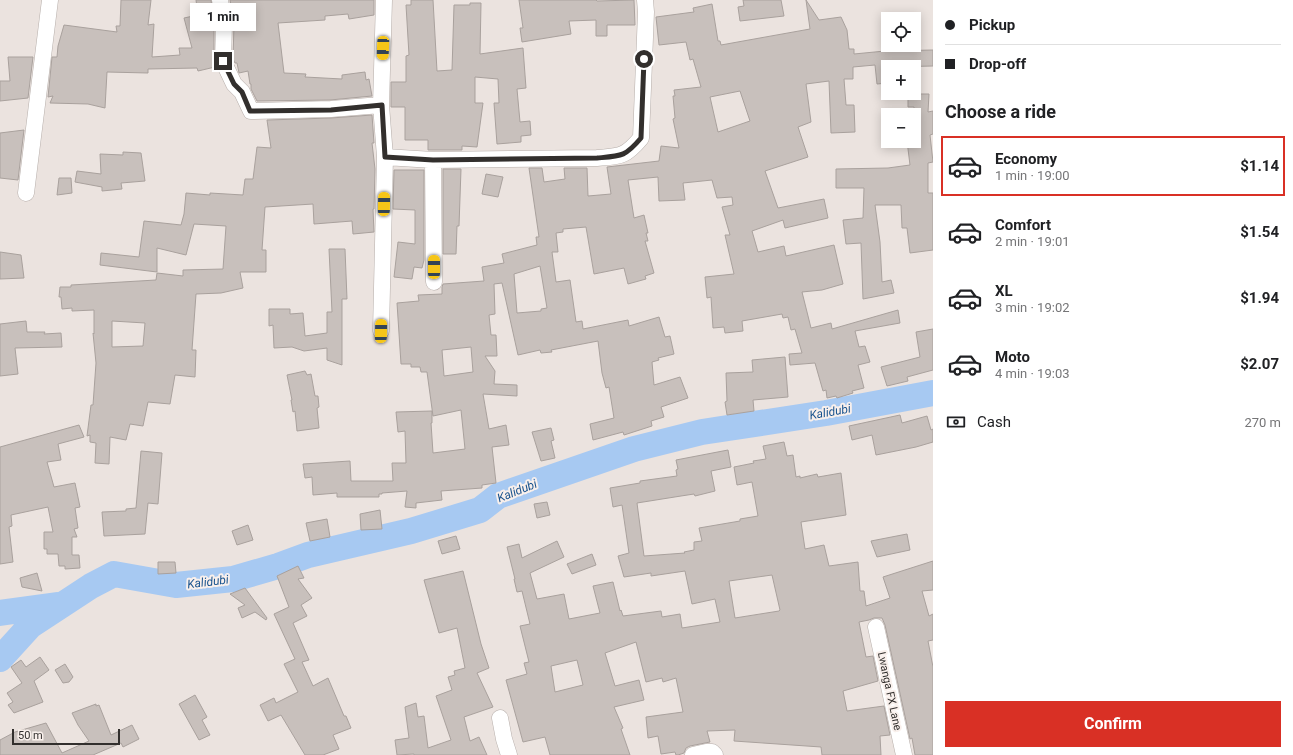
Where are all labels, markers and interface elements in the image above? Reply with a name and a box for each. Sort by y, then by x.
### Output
callout: 1 min [190,3,256,31]
text: 1 min [207,9,239,24]
map controls [881,12,921,148]
button: locate [881,12,921,52]
text: Pickup [969,16,1015,34]
car [377,36,389,60]
route start [635,50,653,68]
route end [214,52,232,70]
text: Drop-off [969,55,1026,73]
button: + [881,60,921,100]
text: Choose a ride [945,101,1056,122]
button: − [881,108,921,148]
icon: car [947,148,983,184]
text: Economy [995,150,1057,168]
text: $1.14 [1240,157,1279,175]
text: 1 min · 19:00 [995,168,1070,183]
car [378,192,390,216]
icon: car [947,214,983,250]
text: Comfort [995,216,1051,234]
text: $1.54 [1240,223,1279,241]
text: 2 min · 19:01 [995,234,1070,249]
car [428,255,440,279]
icon: car [947,280,983,316]
text: XL [995,282,1013,300]
text: $1.94 [1240,289,1279,307]
text: 3 min · 19:02 [995,300,1070,315]
car [375,319,387,343]
icon: car [947,346,983,382]
text: Moto [995,348,1030,366]
text: $2.07 [1240,355,1279,373]
text: 4 min · 19:03 [995,366,1070,381]
water label: Kalidubi [808,401,852,423]
icon: cash [945,411,967,433]
text: Cash [977,413,1011,431]
text: 270 m [1244,415,1281,430]
water label: Kalidubi [495,477,539,505]
water label: Kalidubi [186,572,230,591]
street label: Lwanga FX Lane [875,651,904,732]
button: Confirm [945,701,1281,747]
scale bar [12,727,120,746]
text: 50 m [18,729,43,742]

